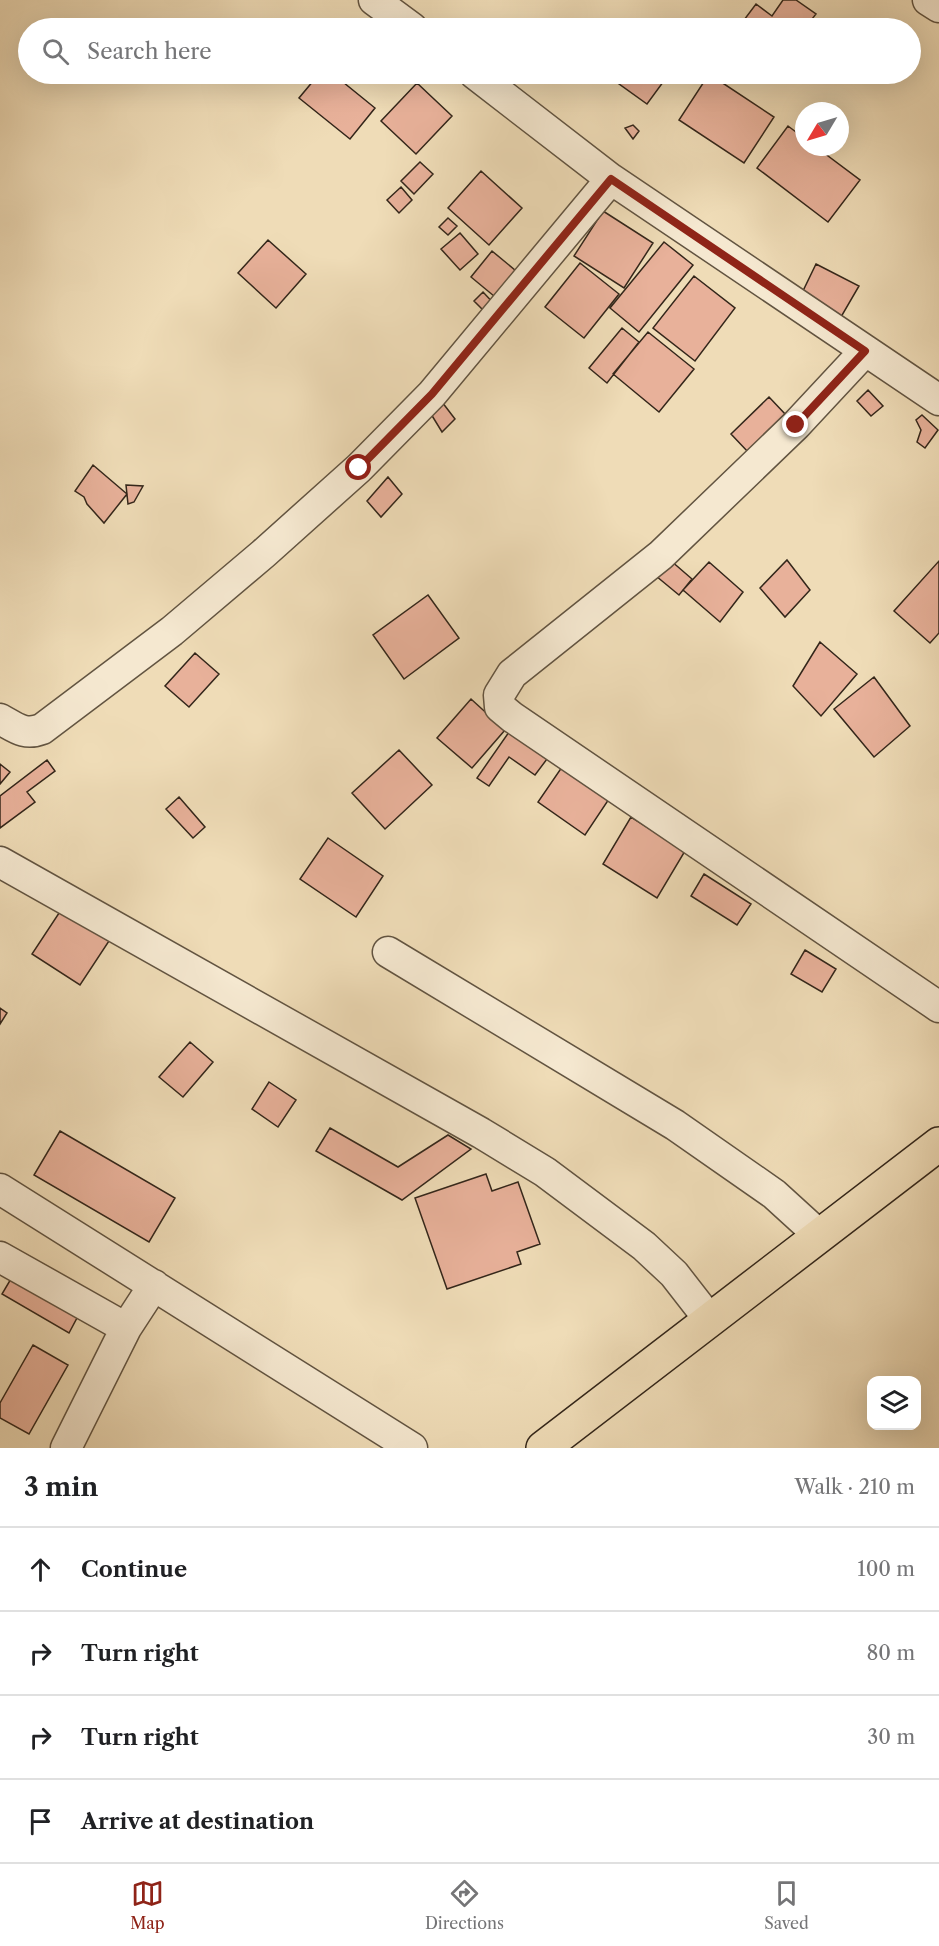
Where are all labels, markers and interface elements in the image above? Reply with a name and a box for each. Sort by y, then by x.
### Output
search box [18,18,921,84]
icon: search [39,35,72,68]
text: Search here [87,38,212,65]
north arrow [795,102,849,156]
route end [782,411,808,437]
route start [345,454,371,480]
map controls [867,1376,921,1430]
button: layers [867,1376,921,1430]
text: 3 min [24,1471,98,1503]
text: Walk · 210 m [794,1475,915,1499]
icon: ahead [24,1553,57,1586]
text: Continue [81,1556,187,1583]
text: 100 m [857,1557,915,1581]
icon: right [24,1637,57,1670]
text: Turn right [81,1640,199,1667]
text: 80 m [867,1641,915,1665]
icon: right [24,1721,57,1754]
text: Turn right [81,1724,199,1751]
text: 30 m [867,1725,915,1749]
icon: arrive [24,1805,57,1838]
text: Arrive at destination [81,1808,314,1835]
tab: Map [130,1877,165,1933]
tab: Directions [425,1877,504,1933]
tab: Saved [764,1877,809,1933]

